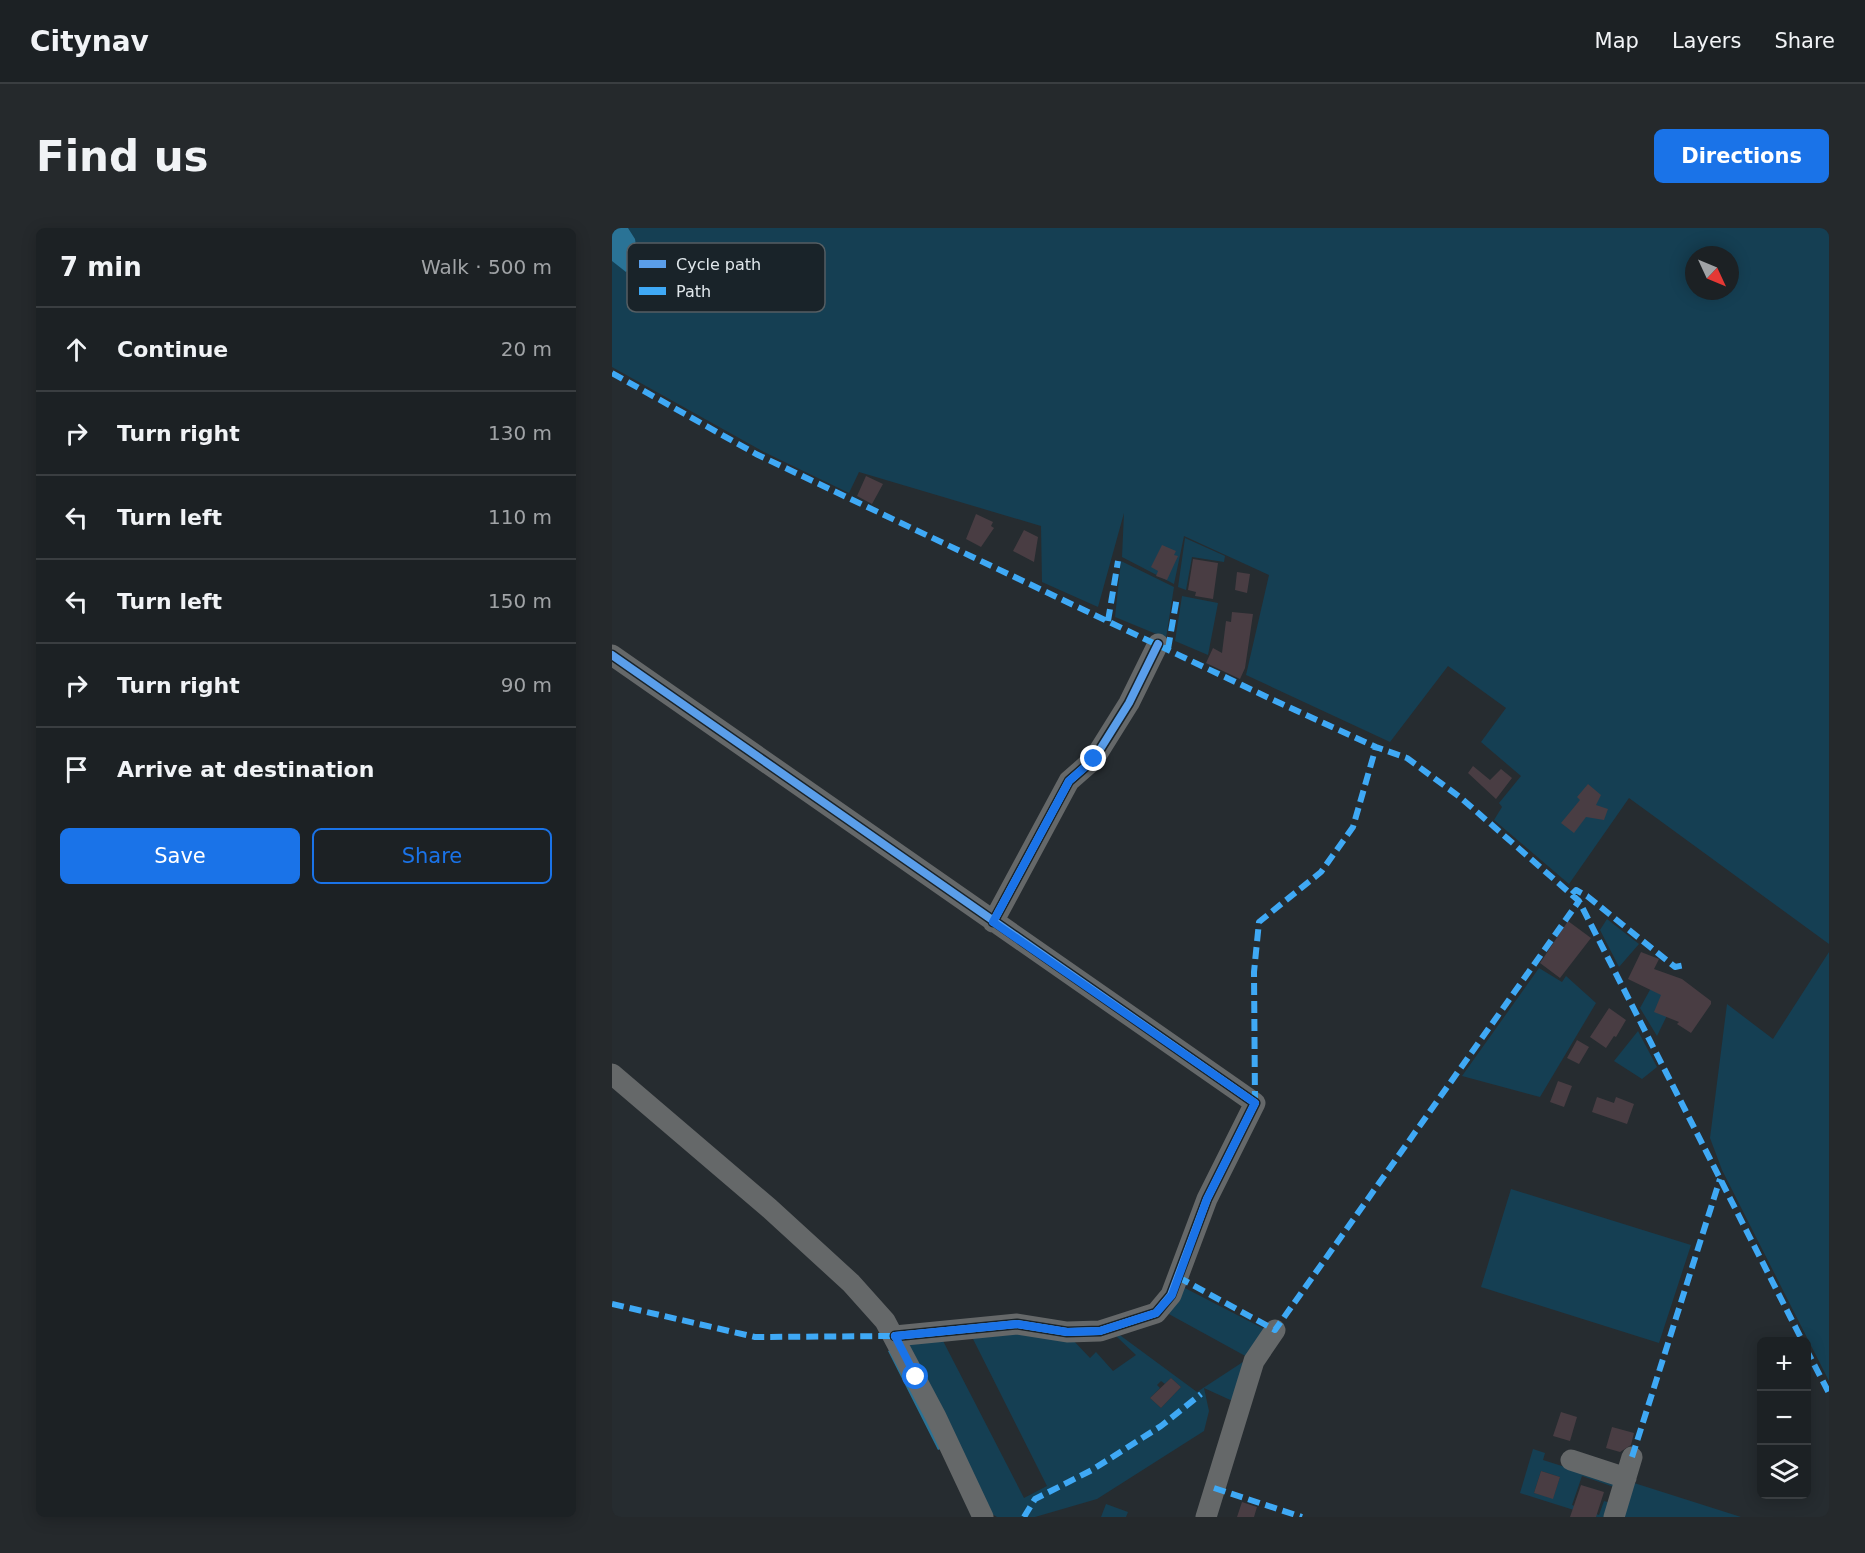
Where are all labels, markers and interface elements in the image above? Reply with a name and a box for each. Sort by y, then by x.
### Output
text: Citynav [30,25,149,58]
text: Map [1595,29,1639,53]
text: Layers [1672,29,1741,53]
text: Share [1774,29,1835,53]
button: Directions [1654,129,1829,183]
text: Find us [36,132,209,181]
legend [627,243,825,312]
north arrow [1685,246,1739,300]
text: 7 min [60,252,142,282]
text: Walk · 500 m [421,255,552,279]
text: Cycle path [676,255,761,274]
text: Path [676,282,711,301]
icon: ahead [60,333,93,366]
text: Continue [117,337,228,362]
text: 20 m [501,337,552,361]
icon: right [60,417,93,450]
text: Turn right [117,421,240,446]
text: 130 m [488,421,552,445]
icon: left [60,501,93,534]
text: Turn left [117,505,222,530]
text: 110 m [488,505,552,529]
icon: left [60,585,93,618]
text: Turn left [117,589,222,614]
text: 150 m [488,589,552,613]
icon: right [60,669,93,702]
text: Turn right [117,673,240,698]
text: 90 m [501,673,552,697]
route end [1080,745,1106,771]
icon: arrive [60,753,93,786]
text: Arrive at destination [117,757,374,782]
button: Save [60,828,300,884]
button: Share [312,828,552,884]
map controls [1757,1337,1811,1499]
button: + [1757,1337,1811,1391]
route start [902,1363,928,1389]
button: − [1757,1391,1811,1445]
button: layers [1757,1445,1811,1499]

